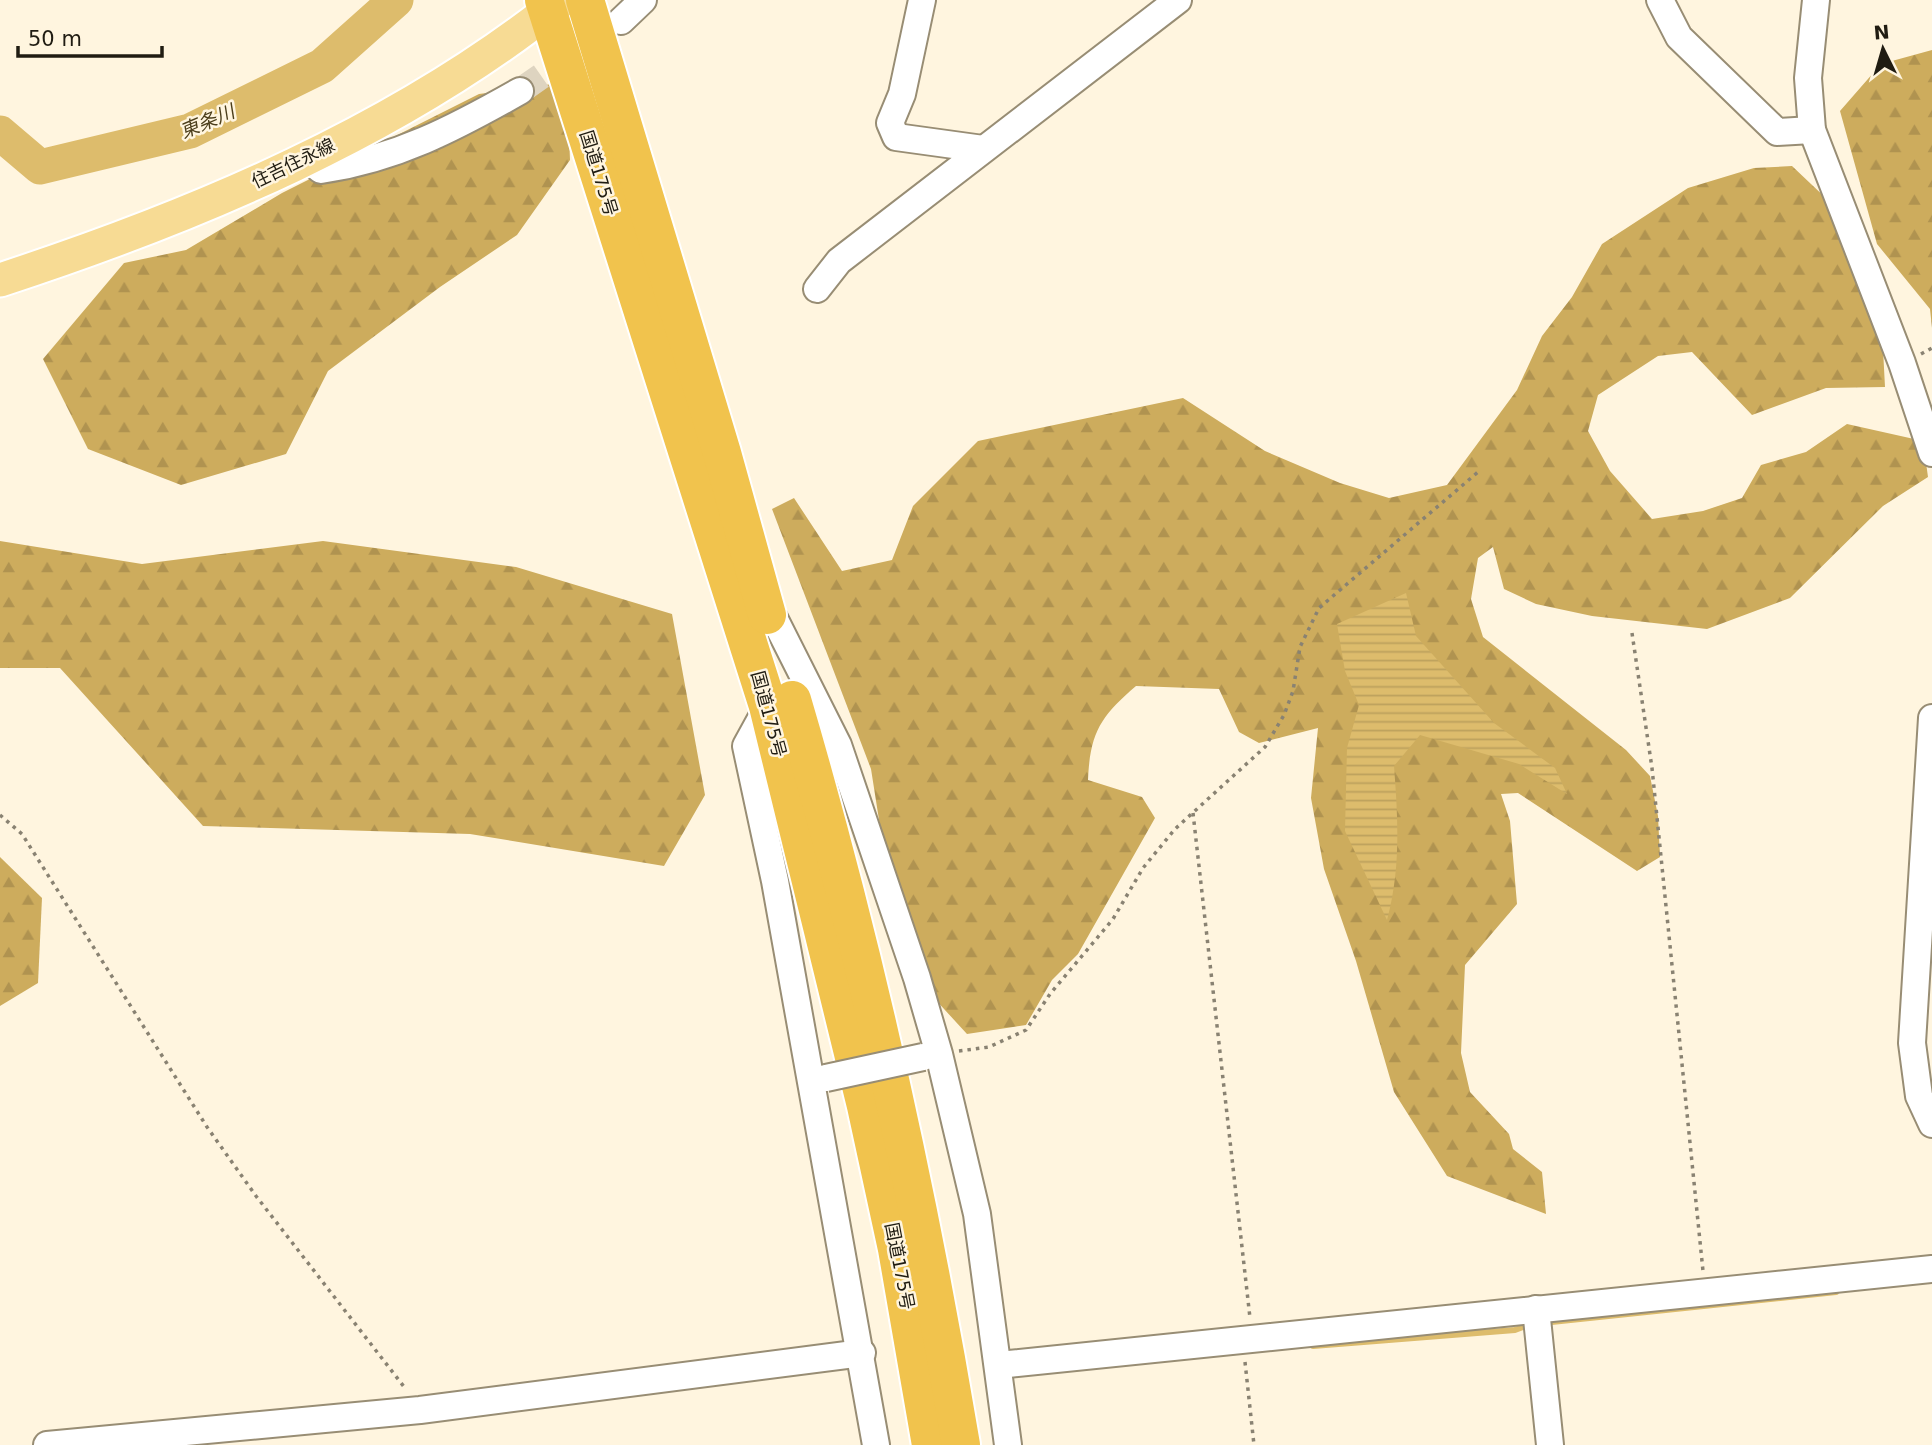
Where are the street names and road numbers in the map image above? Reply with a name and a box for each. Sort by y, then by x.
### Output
street label: 国道175号 [576,128,622,218]
street label: 住吉住永線 [248,134,338,192]
street label: 国道175号 [747,669,791,759]
street label: 国道175号 [881,1221,919,1311]

